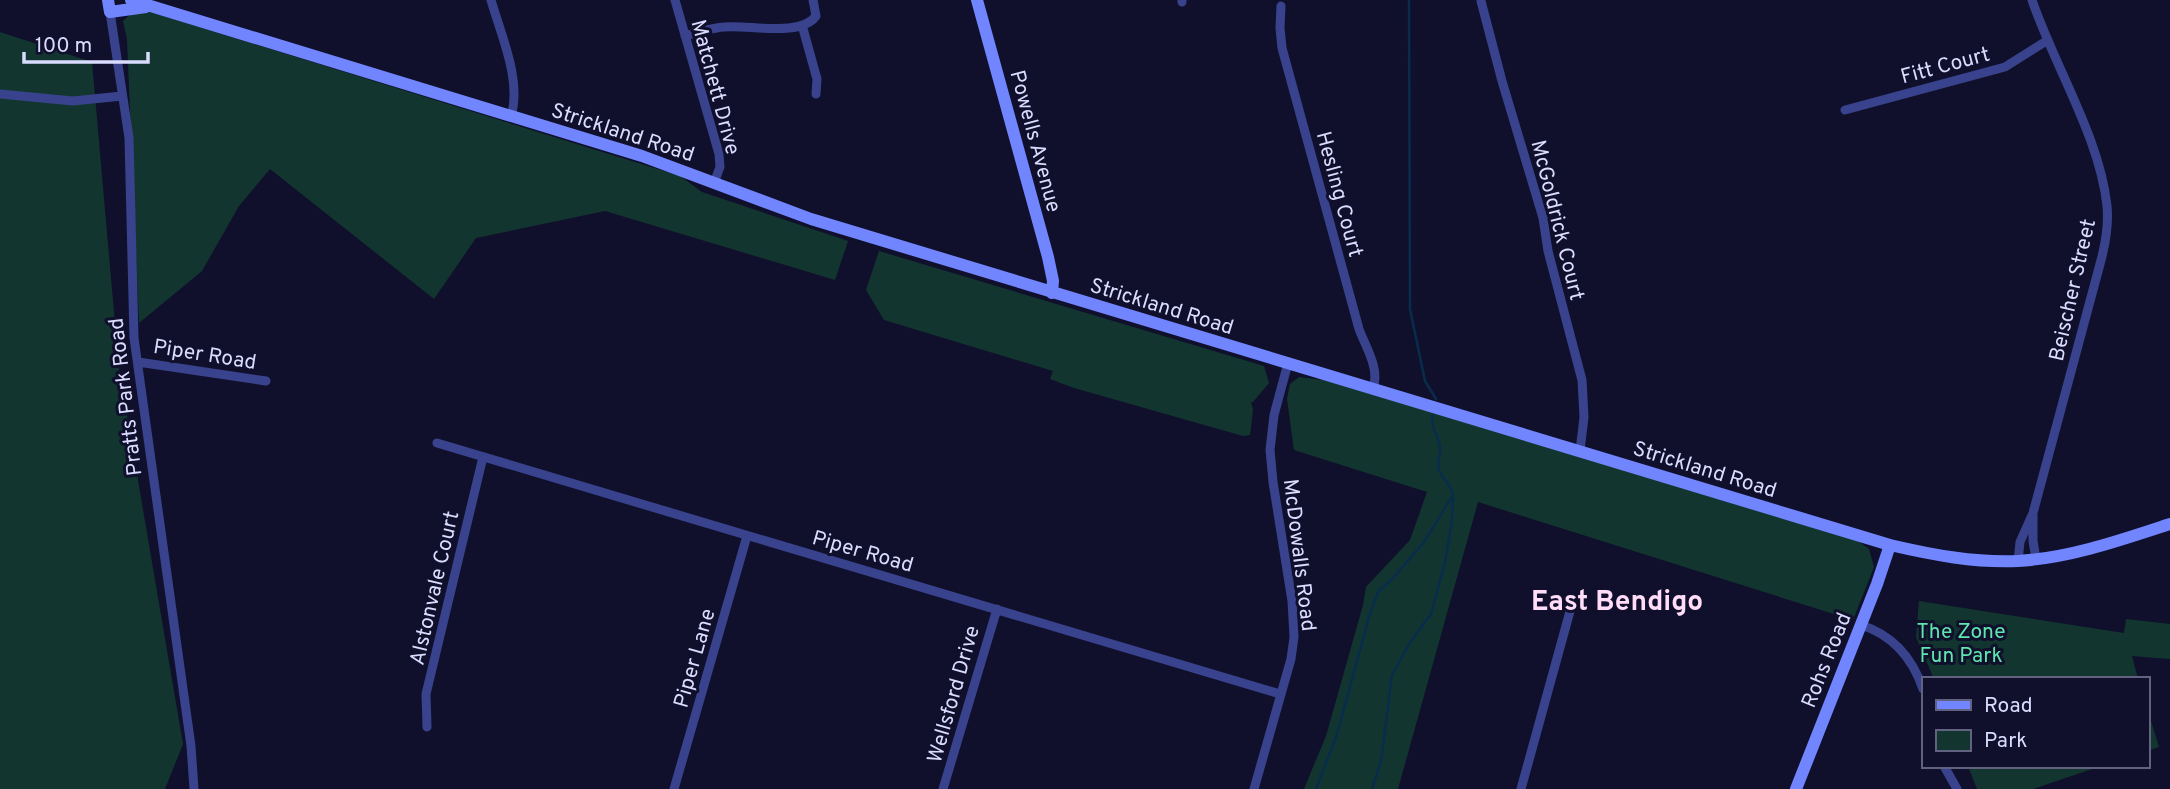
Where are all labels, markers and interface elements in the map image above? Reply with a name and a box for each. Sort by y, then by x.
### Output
street label: Matchett Drive [684,17,746,158]
scale bar [24,21,149,65]
text: 100 m [35,33,92,60]
street label: Fitt Court [1898,42,1993,91]
street label: Powells Avenue [1003,67,1066,215]
street label: Strickland Road [548,98,697,169]
street label: Hesling Court [1309,128,1368,260]
street label: McGoldrick Court [1524,137,1590,303]
street label: Beischer Street [2044,217,2103,364]
street label: Strickland Road [1086,273,1237,342]
street label: Pratts Park Road [103,316,150,477]
street label: Piper Road [151,334,258,377]
street label: Strickland Road [1629,436,1780,505]
street label: McDowalls Road [1276,477,1321,633]
street label: Alstonvale Court [405,509,466,668]
street label: Piper Road [809,525,916,580]
district label: East Bendigo [1531,585,1703,621]
street label: Piper Lane [668,606,722,711]
street label: Rohs Road [1796,609,1859,712]
park label: The Zone Fun Park [1917,619,2005,670]
street label: Wellsford Drive [922,623,987,766]
legend [1922,677,2149,768]
text: Road [1984,693,2033,720]
text: Park [1984,728,2027,755]

